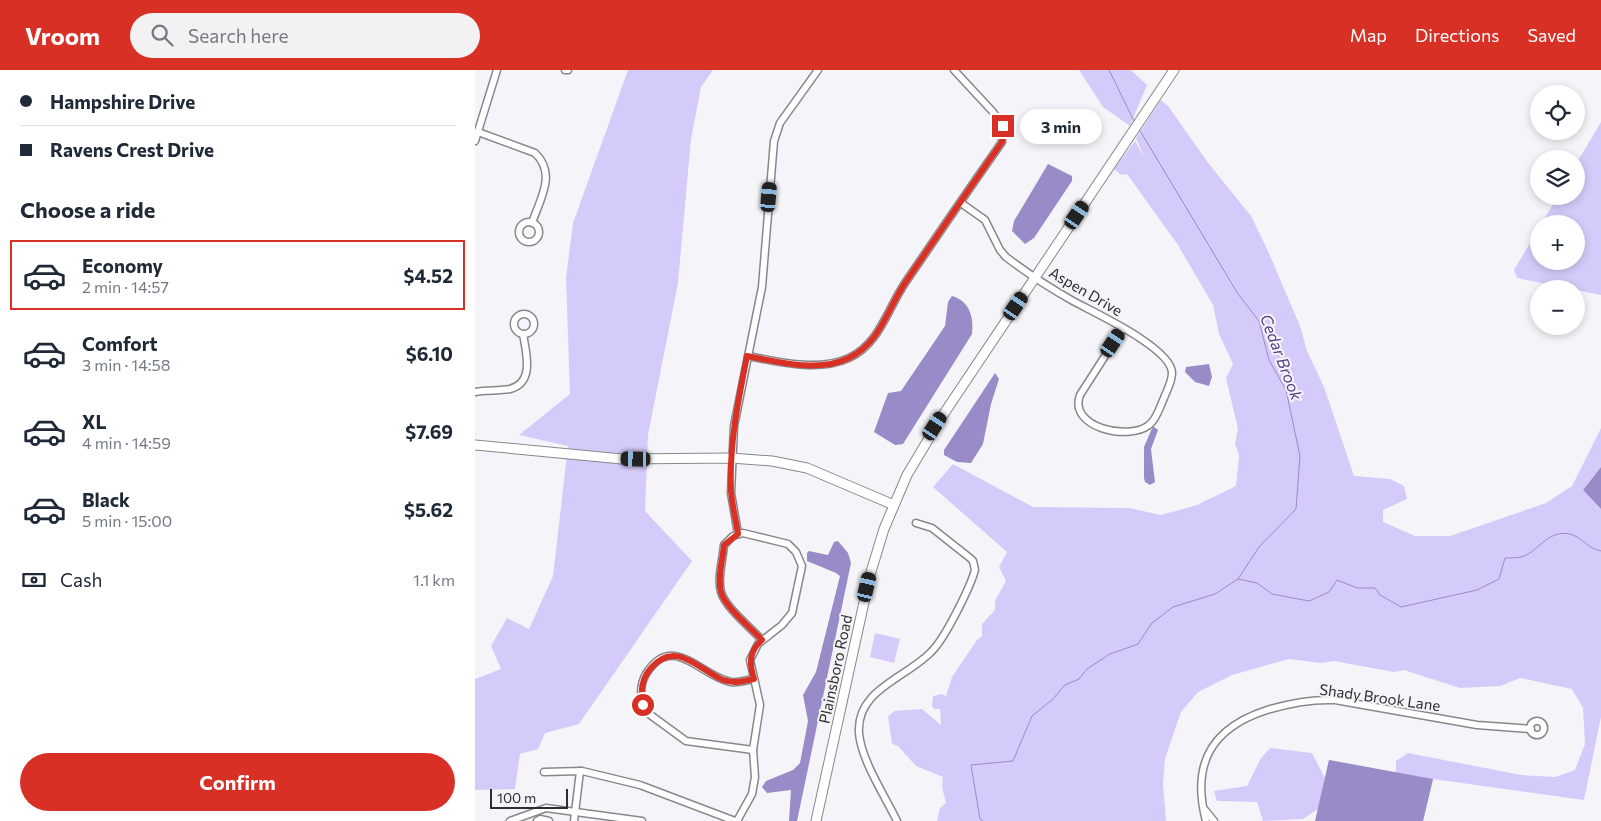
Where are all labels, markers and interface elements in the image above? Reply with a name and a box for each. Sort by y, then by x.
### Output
search box [130,13,480,58]
text: Vroom [25,21,100,50]
icon: search [148,21,176,49]
text: Search here [188,24,289,47]
text: Map [1350,24,1387,46]
text: Directions [1415,24,1499,46]
text: Saved [1527,24,1576,46]
map controls [1530,85,1585,335]
button: locate [1530,85,1585,140]
text: Hampshire Drive [50,90,195,113]
callout: 3 min [1021,108,1103,144]
route end [992,115,1014,137]
text: 3 min [1041,117,1081,136]
text: Ravens Crest Drive [50,138,214,161]
button: layers [1530,150,1585,205]
car [760,181,777,213]
text: Choose a ride [20,196,155,223]
car [1062,198,1091,232]
button: + [1530,215,1585,270]
icon: car [22,253,67,298]
text: Economy [82,254,163,277]
street label: Aspen Drive [1046,263,1126,319]
text: $4.52 [404,264,453,287]
text: 2 min · 14:57 [82,277,169,296]
button: − [1530,280,1585,335]
car [1001,289,1030,323]
water label: Cedar Brook [1257,311,1307,403]
car [1098,326,1127,360]
icon: car [22,331,67,376]
text: Comfort [82,332,158,355]
text: $6.10 [406,342,453,365]
text: 3 min · 14:58 [82,355,170,374]
icon: car [22,409,67,454]
car [920,409,949,443]
text: XL [82,410,107,433]
text: $7.69 [405,420,453,443]
text: 4 min · 14:59 [82,433,171,452]
car [620,451,651,467]
icon: car [22,487,67,532]
text: Black [82,488,130,511]
text: $5.62 [404,498,453,521]
text: 5 min · 15:00 [82,511,172,530]
icon: cash [20,566,48,594]
text: Cash [60,568,102,591]
text: 1.1 km [413,570,455,589]
car [856,571,877,603]
street label: Plainsboro Road [815,613,855,725]
street label: Shady Brook Lane [1318,680,1442,714]
route start [632,694,654,716]
button: Confirm [20,753,455,811]
scale bar [490,786,567,809]
text: 100 m [497,789,536,806]

